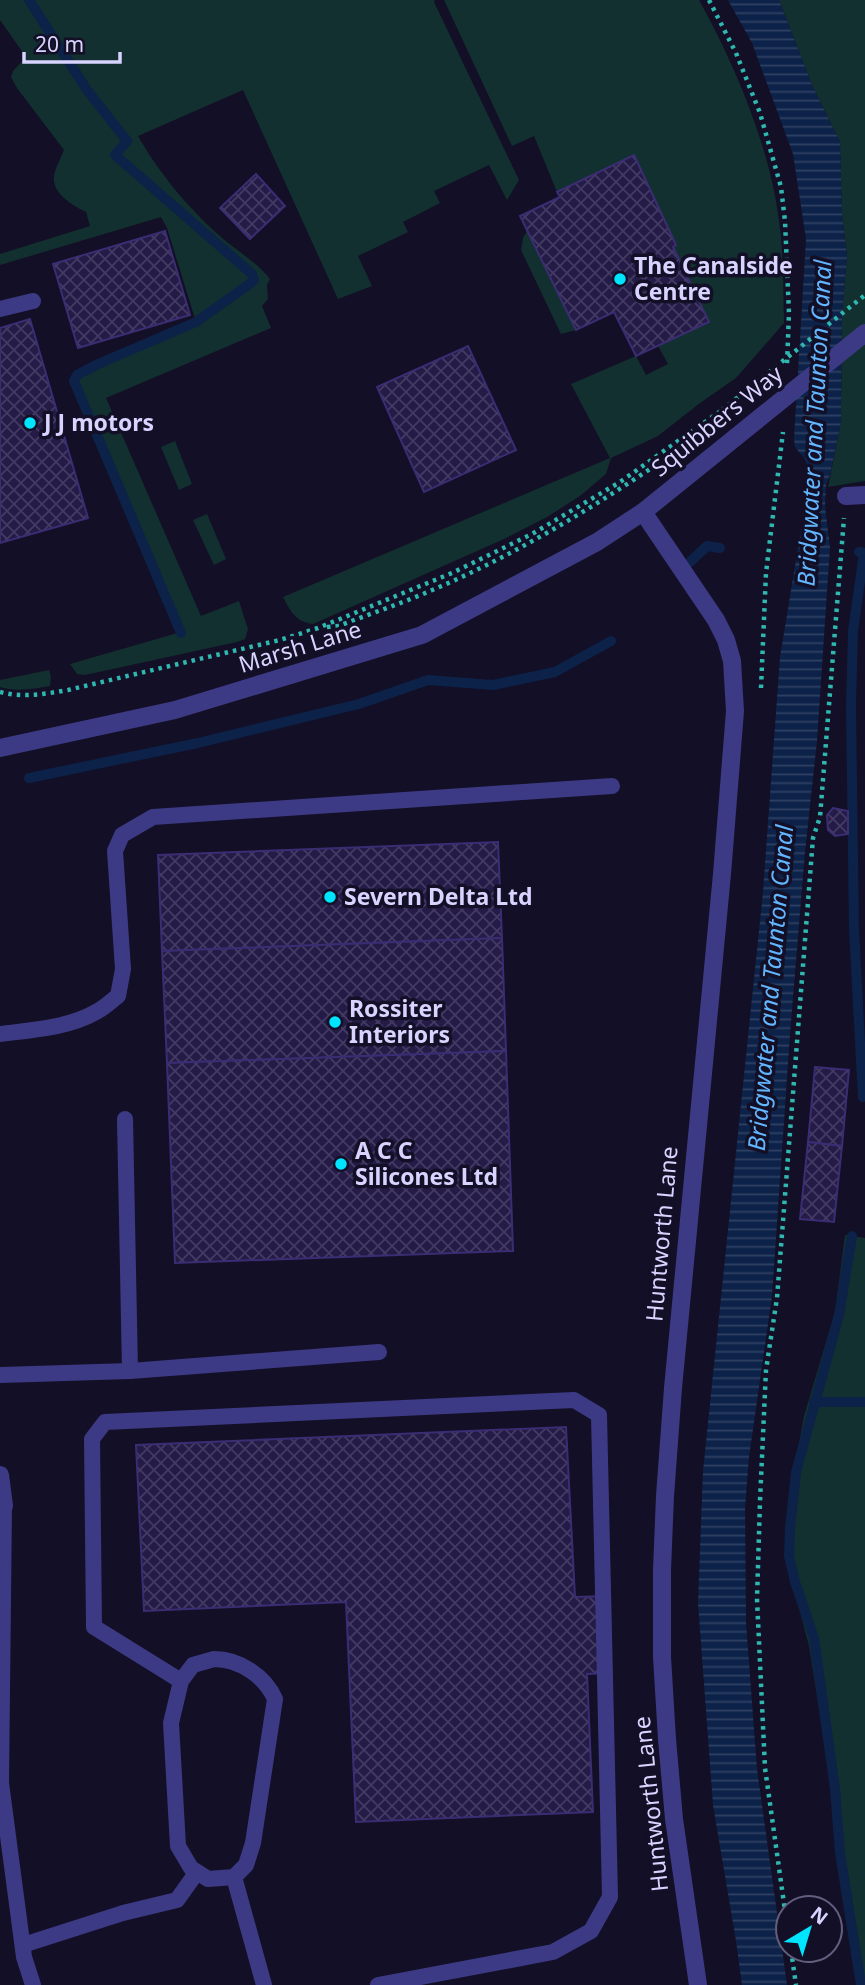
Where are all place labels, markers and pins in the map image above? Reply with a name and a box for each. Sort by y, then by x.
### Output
place label: The Canalside Centre [634,249,793,307]
marker: The Canalside Centre [612,271,628,287]
place label: J J motors [42,406,154,438]
marker: J J motors [22,415,38,431]
place label: Severn Delta Ltd [344,880,533,912]
marker: Severn Delta Ltd [322,889,338,905]
place label: Rossiter Interiors [349,992,450,1050]
marker: Rossiter Interiors [327,1014,343,1030]
place label: A C C Silicones Ltd [355,1134,498,1192]
marker: A C C Silicones Ltd [333,1156,349,1172]

